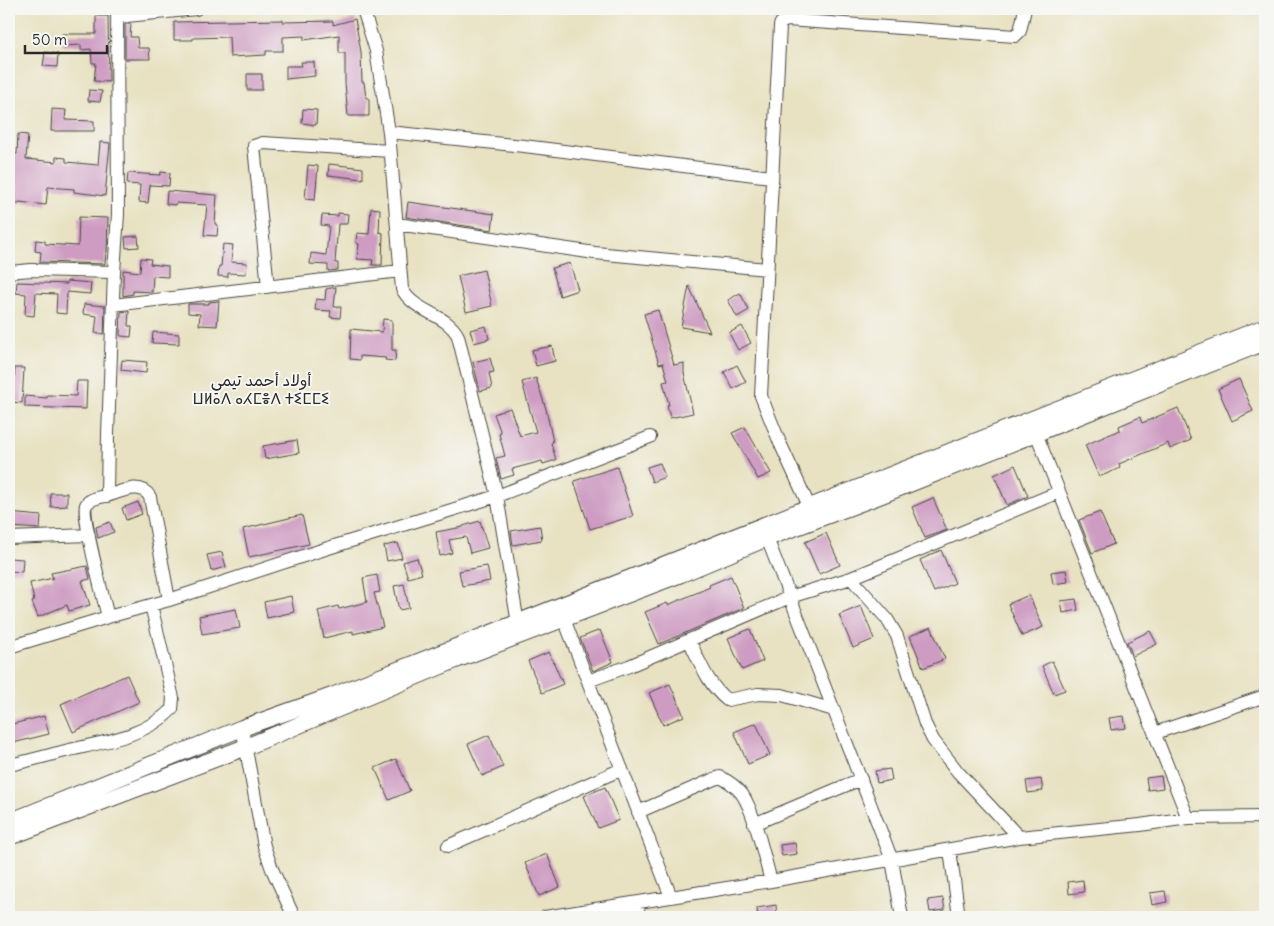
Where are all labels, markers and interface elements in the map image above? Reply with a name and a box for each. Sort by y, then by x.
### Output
scale bar [25,22,108,54]
text: 50 m [32,30,67,49]
district label: أولاد أحمد تيمي ⵡⵍⴰⴷ ⴰⵃⵎⴻⴷ ⵜⵉⵎⵎⵉ [192,370,330,408]

